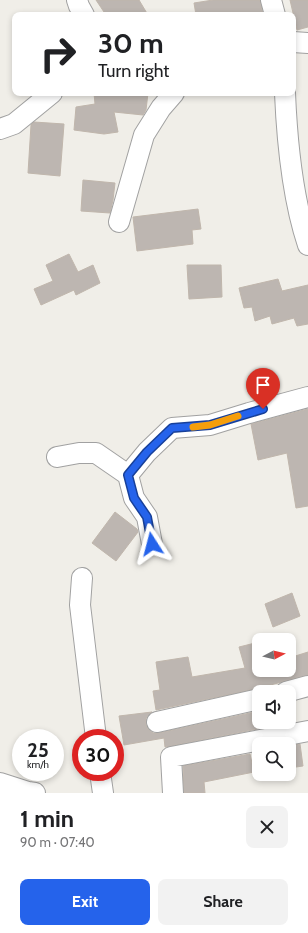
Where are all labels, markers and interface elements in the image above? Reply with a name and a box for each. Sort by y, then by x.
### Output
text: 30 m [98,26,164,60]
icon: right [32,28,84,80]
text: Turn right [98,60,169,82]
pin [246,368,280,409]
icon: arrive [252,374,274,396]
position arrow [131,523,173,565]
north arrow [252,633,296,677]
map controls [252,633,296,781]
button: sound [252,685,296,729]
speed limit sign: 30 [72,729,124,781]
button: search [252,737,296,781]
text: 25 [27,738,49,762]
text: km/h [27,758,49,771]
text: 1 min [20,804,74,833]
button: close [246,806,288,848]
text: 90 m · 07:40 [20,834,95,850]
button: Exit [20,879,150,925]
button: Share [158,879,288,925]

